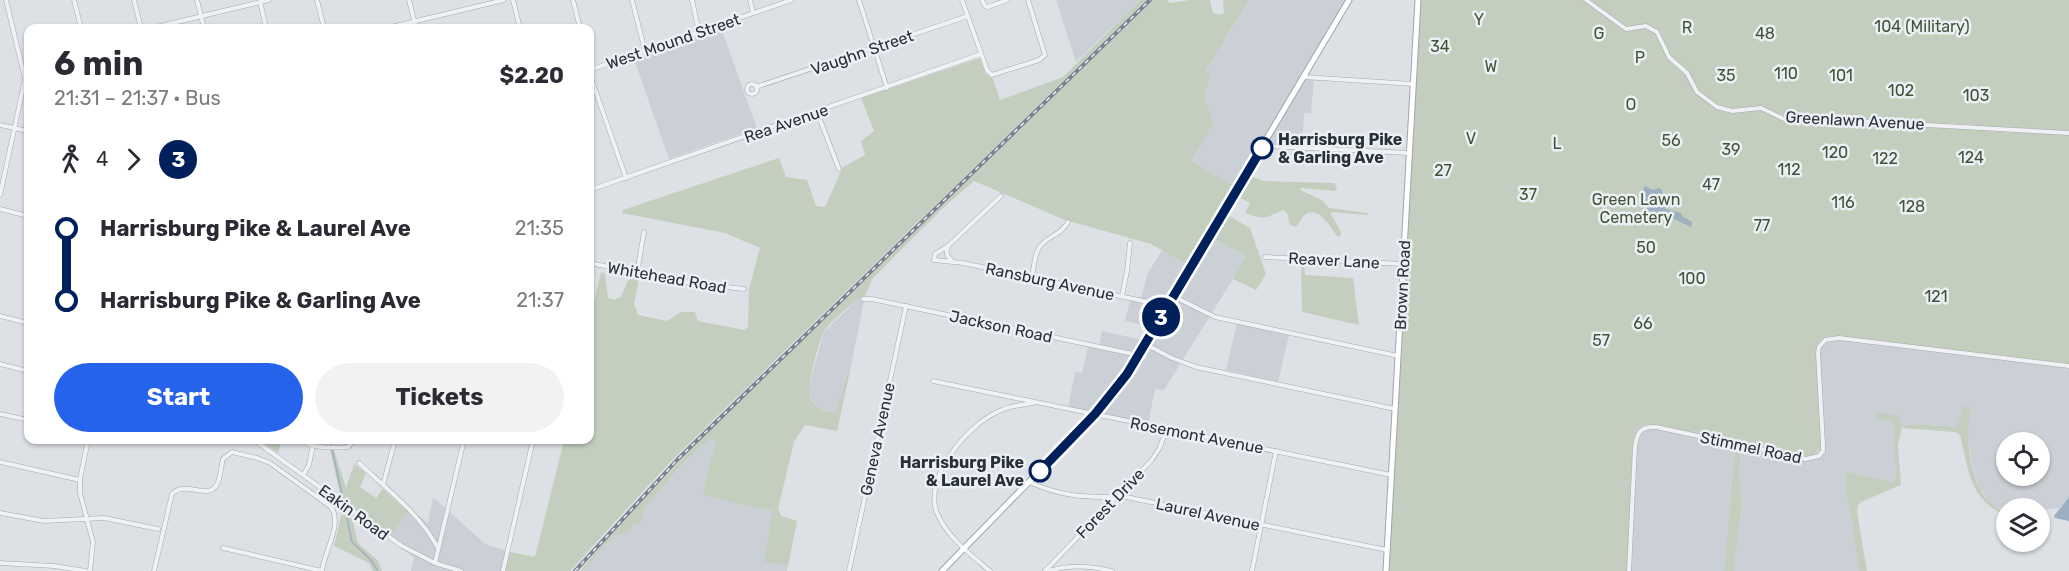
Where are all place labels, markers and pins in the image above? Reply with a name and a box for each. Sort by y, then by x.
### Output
place label: Harrisburg Pike & Garling Ave [1278,130,1402,167]
marker: Harrisburg Pike & Garling Ave [1251,137,1273,159]
place label: Harrisburg Pike & Laurel Ave [900,453,1024,490]
marker: Harrisburg Pike & Laurel Ave [1029,460,1051,482]

